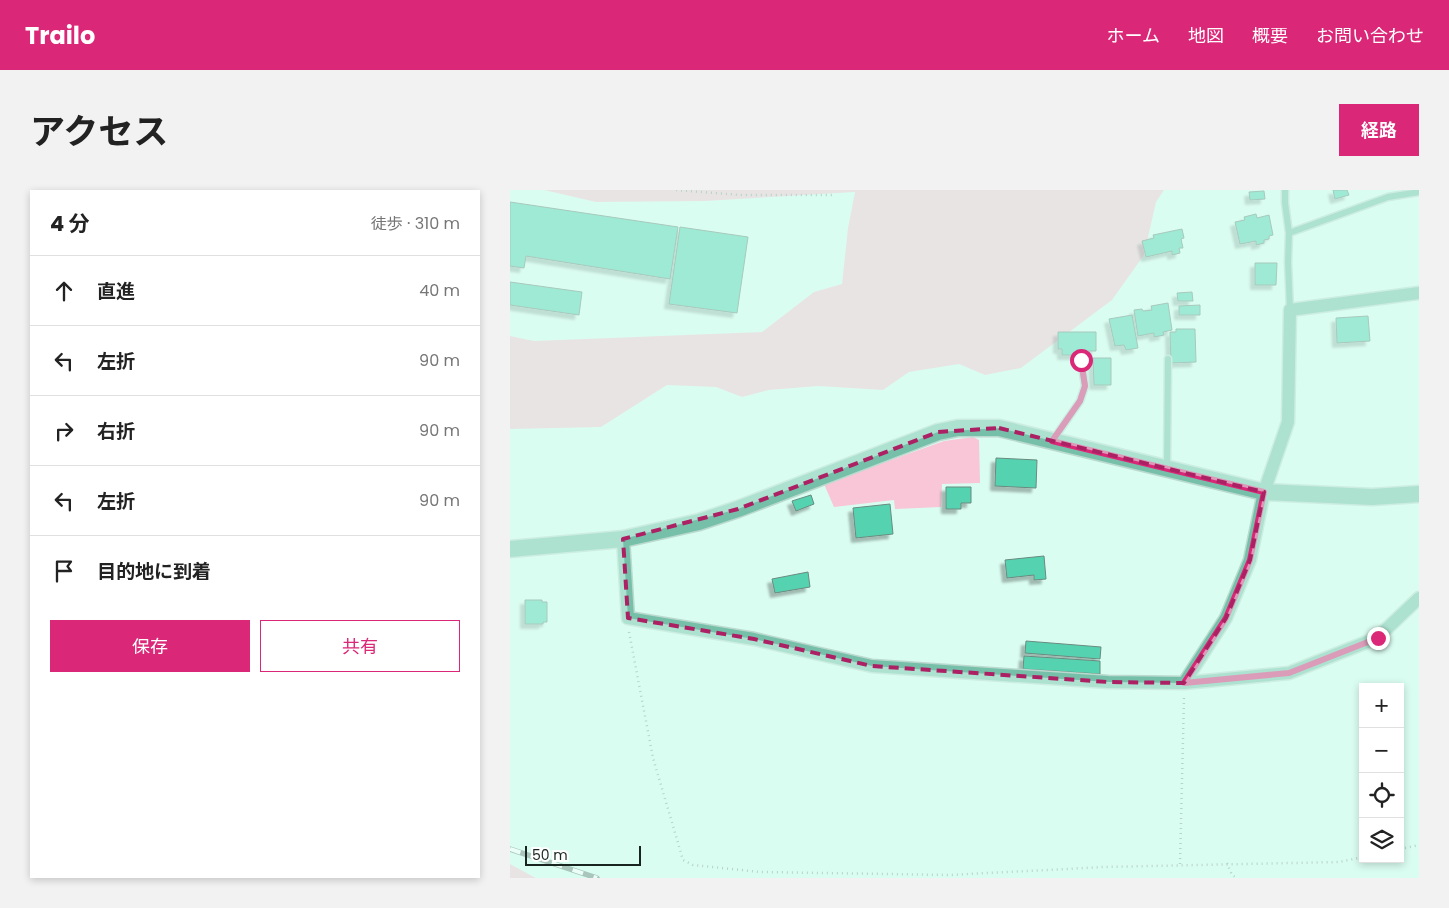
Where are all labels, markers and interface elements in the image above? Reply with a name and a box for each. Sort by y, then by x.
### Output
text: Trailo [25,19,95,52]
text: ホーム [1107,23,1160,48]
text: 地図 [1188,23,1224,48]
text: 概要 [1252,23,1288,48]
text: お問い合わせ [1316,23,1424,48]
button: 経路 [1339,104,1419,156]
text: アクセス [30,107,168,156]
text: 4 分 [50,209,90,238]
text: 徒歩 · 310 m [371,212,460,235]
icon: ahead [50,277,78,305]
text: 直進 [97,278,135,305]
text: 40 m [419,279,460,302]
icon: left [50,347,78,375]
text: 左折 [97,348,135,375]
text: 90 m [419,349,460,372]
route start [1070,349,1093,372]
icon: right [50,417,78,445]
text: 右折 [97,418,135,445]
text: 90 m [419,419,460,442]
icon: left [50,487,78,515]
text: 左折 [97,488,135,515]
text: 90 m [419,489,460,512]
icon: arrive [50,557,78,585]
text: 目的地に到着 [97,558,211,585]
button: 保存 [50,620,250,672]
button: 共有 [260,620,460,672]
route end [1367,627,1390,650]
map controls [1359,683,1404,863]
button: + [1359,683,1404,728]
button: − [1359,728,1404,773]
button: locate [1359,773,1404,818]
button: layers [1359,818,1404,863]
scale bar [525,843,641,866]
text: 50 m [532,845,568,865]

